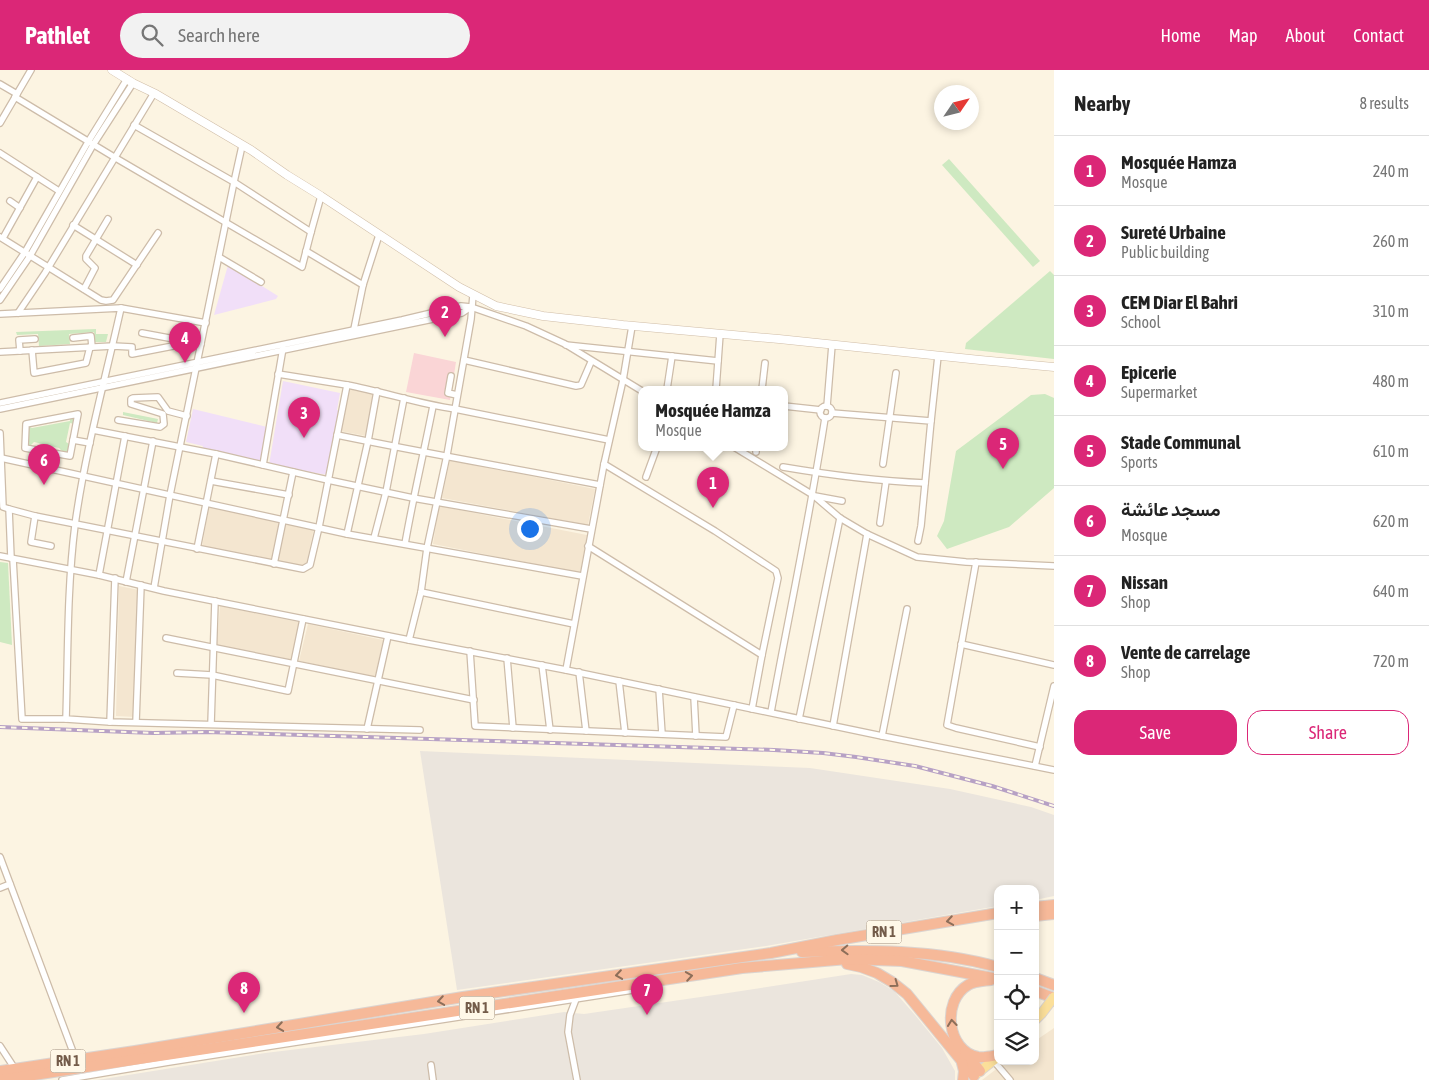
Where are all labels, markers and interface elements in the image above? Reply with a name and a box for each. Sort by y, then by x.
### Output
search box [120,13,470,58]
icon: search [138,21,166,49]
text: Pathlet [25,22,90,49]
text: Search here [178,24,260,46]
text: Home [1161,25,1201,46]
text: Map [1229,25,1258,46]
text: About [1286,25,1325,46]
text: Contact [1353,25,1404,46]
north arrow [934,85,979,130]
text: Nearby [1074,91,1130,115]
text: 8 results [1359,94,1409,112]
text: Mosquée Hamza [1121,151,1237,173]
text: 1 [1086,162,1094,180]
text: 240 m [1373,162,1409,180]
text: Mosque [1121,173,1167,191]
text: Sureté Urbaine [1121,221,1226,243]
text: 2 [1086,232,1094,250]
text: 260 m [1373,232,1409,250]
text: Public building [1121,243,1209,261]
text: CEM Diar El Bahri [1121,291,1238,313]
pin: 2 [429,296,461,337]
text: 3 [1086,302,1094,320]
text: 310 m [1373,302,1409,320]
text: School [1121,313,1161,331]
pin: 4 [169,322,201,363]
text: Epicerie [1121,361,1177,383]
text: 4 [1086,372,1094,390]
text: 480 m [1373,372,1409,390]
text: Supermarket [1121,383,1197,401]
popup [638,386,788,451]
pin: 3 [288,397,320,438]
text: Mosquée Hamza [655,399,771,421]
text: Mosque [655,421,702,439]
pin: 5 [987,428,1019,469]
text: Stade Communal [1121,431,1241,453]
text: 5 [1086,442,1094,460]
text: 610 m [1373,442,1409,460]
pin: 6 [28,444,60,485]
text: Sports [1121,453,1158,471]
pin: 1 [697,467,729,508]
text: مسجد عائشة [1121,498,1221,520]
text: 6 [1086,512,1094,530]
text: 620 m [1373,512,1409,530]
your location [517,516,543,542]
text: Mosque [1121,526,1167,544]
text: Nissan [1121,571,1168,593]
text: 7 [1086,582,1094,600]
text: 640 m [1373,582,1409,600]
text: Shop [1121,593,1151,611]
text: Vente de carrelage [1121,641,1250,663]
text: 8 [1086,652,1094,670]
text: 720 m [1373,652,1409,670]
text: Shop [1121,663,1151,681]
button: Save [1074,710,1237,755]
button: Share [1247,710,1409,755]
map controls [994,885,1039,1065]
button: + [994,885,1039,930]
one-way arrow [945,916,954,926]
road number: RN 1 [866,920,902,944]
button: − [994,930,1039,975]
one-way arrow [841,945,849,956]
one-way arrow [615,969,623,979]
pin: 8 [228,972,260,1013]
one-way arrow [684,972,693,982]
pin: 7 [631,974,663,1015]
button: locate [994,975,1039,1020]
one-way arrow [889,978,899,987]
one-way arrow [436,995,445,1005]
road number: RN 1 [460,996,494,1020]
one-way arrow [947,1019,958,1027]
button: layers [994,1020,1039,1065]
one-way arrow [276,1022,285,1032]
road number: RN 1 [50,1049,86,1072]

